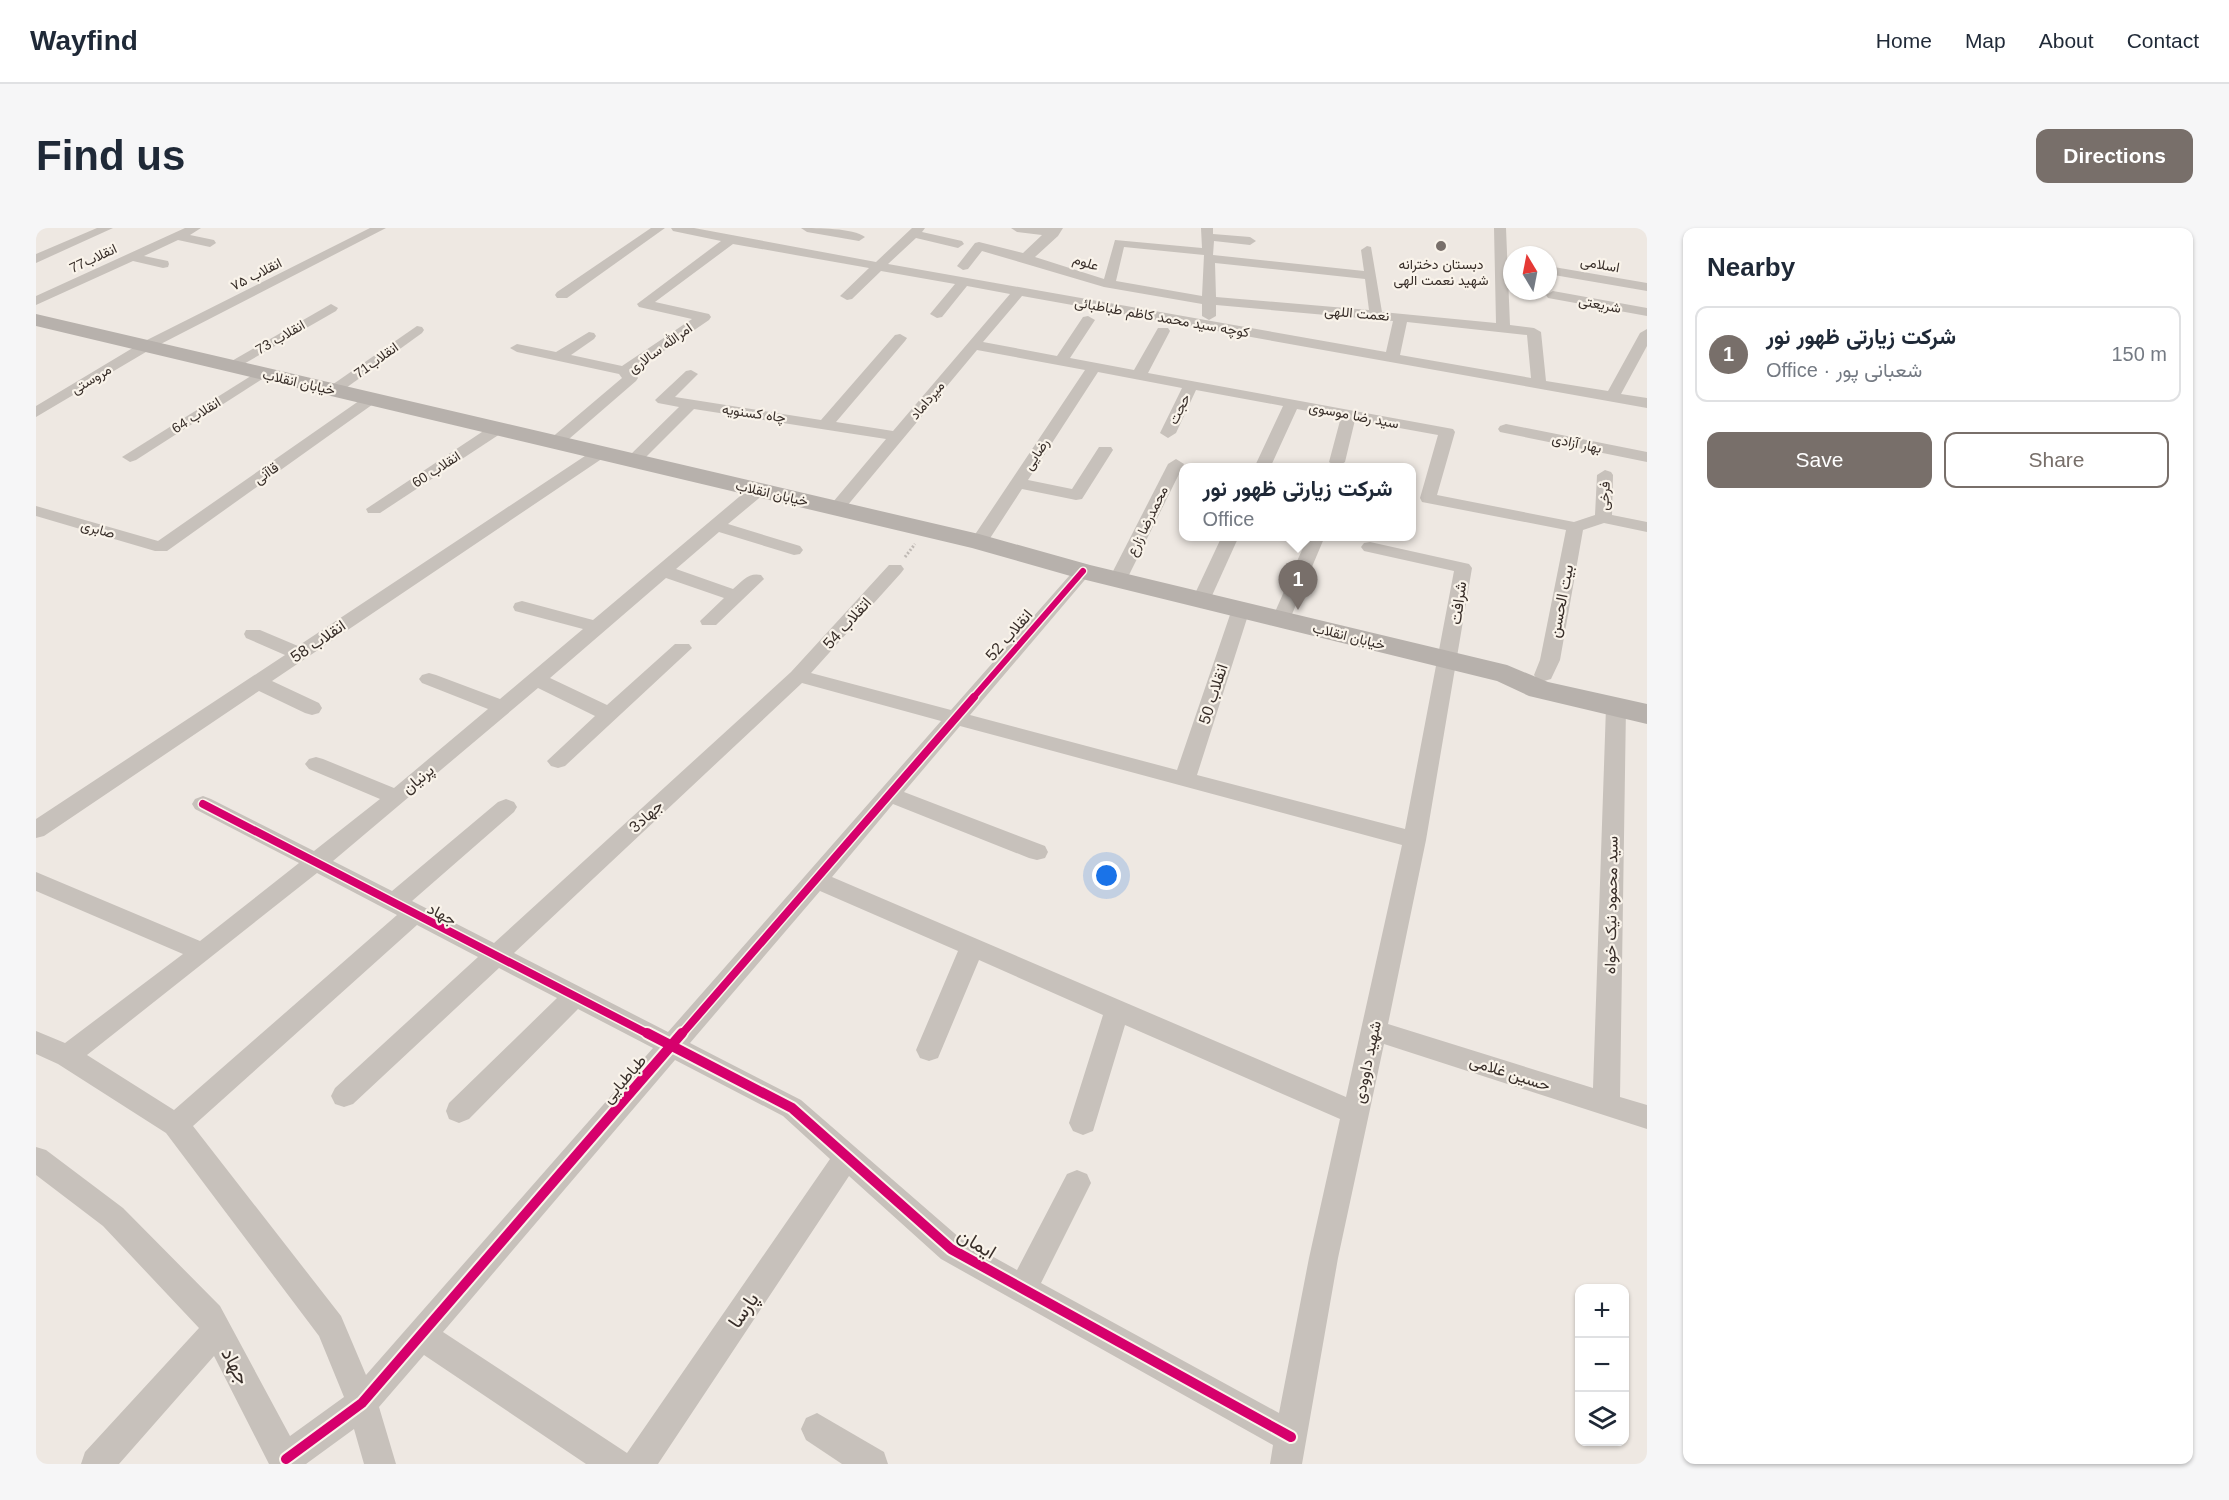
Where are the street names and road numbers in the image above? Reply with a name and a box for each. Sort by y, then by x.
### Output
street label: انقلاب77 [67,240,120,277]
street label: علوم [1071,250,1101,275]
street label: اسلامی [1579,253,1621,276]
street label: انقلاب ۷۵ [228,254,285,295]
street label: شریعتی [1577,292,1623,317]
street label: کوچه سید محمد کاظم طباطبائی [1073,294,1251,342]
street label: نعمت اللهی [1324,302,1390,325]
street label: انقلاب 73 [252,316,308,358]
street label: امرالله سالاری [625,319,696,377]
street label: انقلاب71 [351,339,402,382]
street label: مروستی [68,361,115,398]
street label: خیابان انقلاب [261,366,337,399]
street label: میرداماد [906,378,948,423]
street label: حجت [1165,391,1194,427]
street label: انقلاب 64 [169,394,224,437]
street label: سید رضا موسوی [1307,398,1400,433]
street label: چاه کسنویه [721,401,787,427]
street label: بهار آزادی [1550,430,1603,457]
street label: رضایی [1020,435,1053,473]
street label: انقلاب 60 [409,447,464,491]
street label: قاآنی [251,459,282,488]
street label: خیابان انقلاب [734,477,810,510]
street label: فرخی [1595,481,1614,511]
street label: محمدرضا زارع [1123,483,1174,560]
street label: صابری [79,517,117,543]
street label: بیت الحسن [1546,563,1578,639]
street label: شرافت [1447,580,1471,626]
street label: اتقلاب 54 [820,594,875,653]
street label: انقلاب 52 [982,606,1037,665]
street label: انقلاب 58 [288,617,349,666]
street label: خیابان انقلاب [1311,619,1387,654]
street label: انقلاب 50 [1195,662,1232,726]
street label: پرنیان [399,761,439,799]
street label: جهاد3 [626,796,668,837]
street label: سید محمود نیک خواه [1601,836,1623,974]
street label: جهاد [424,899,460,930]
street label: شهید داوودی [1350,1019,1386,1105]
street label: طباطبایی [599,1052,651,1108]
street label: حسین غلامی [1467,1052,1553,1096]
street label: ایمان [953,1223,1000,1264]
street label: پارسا [723,1288,765,1333]
street label: جهاد [216,1344,255,1389]

